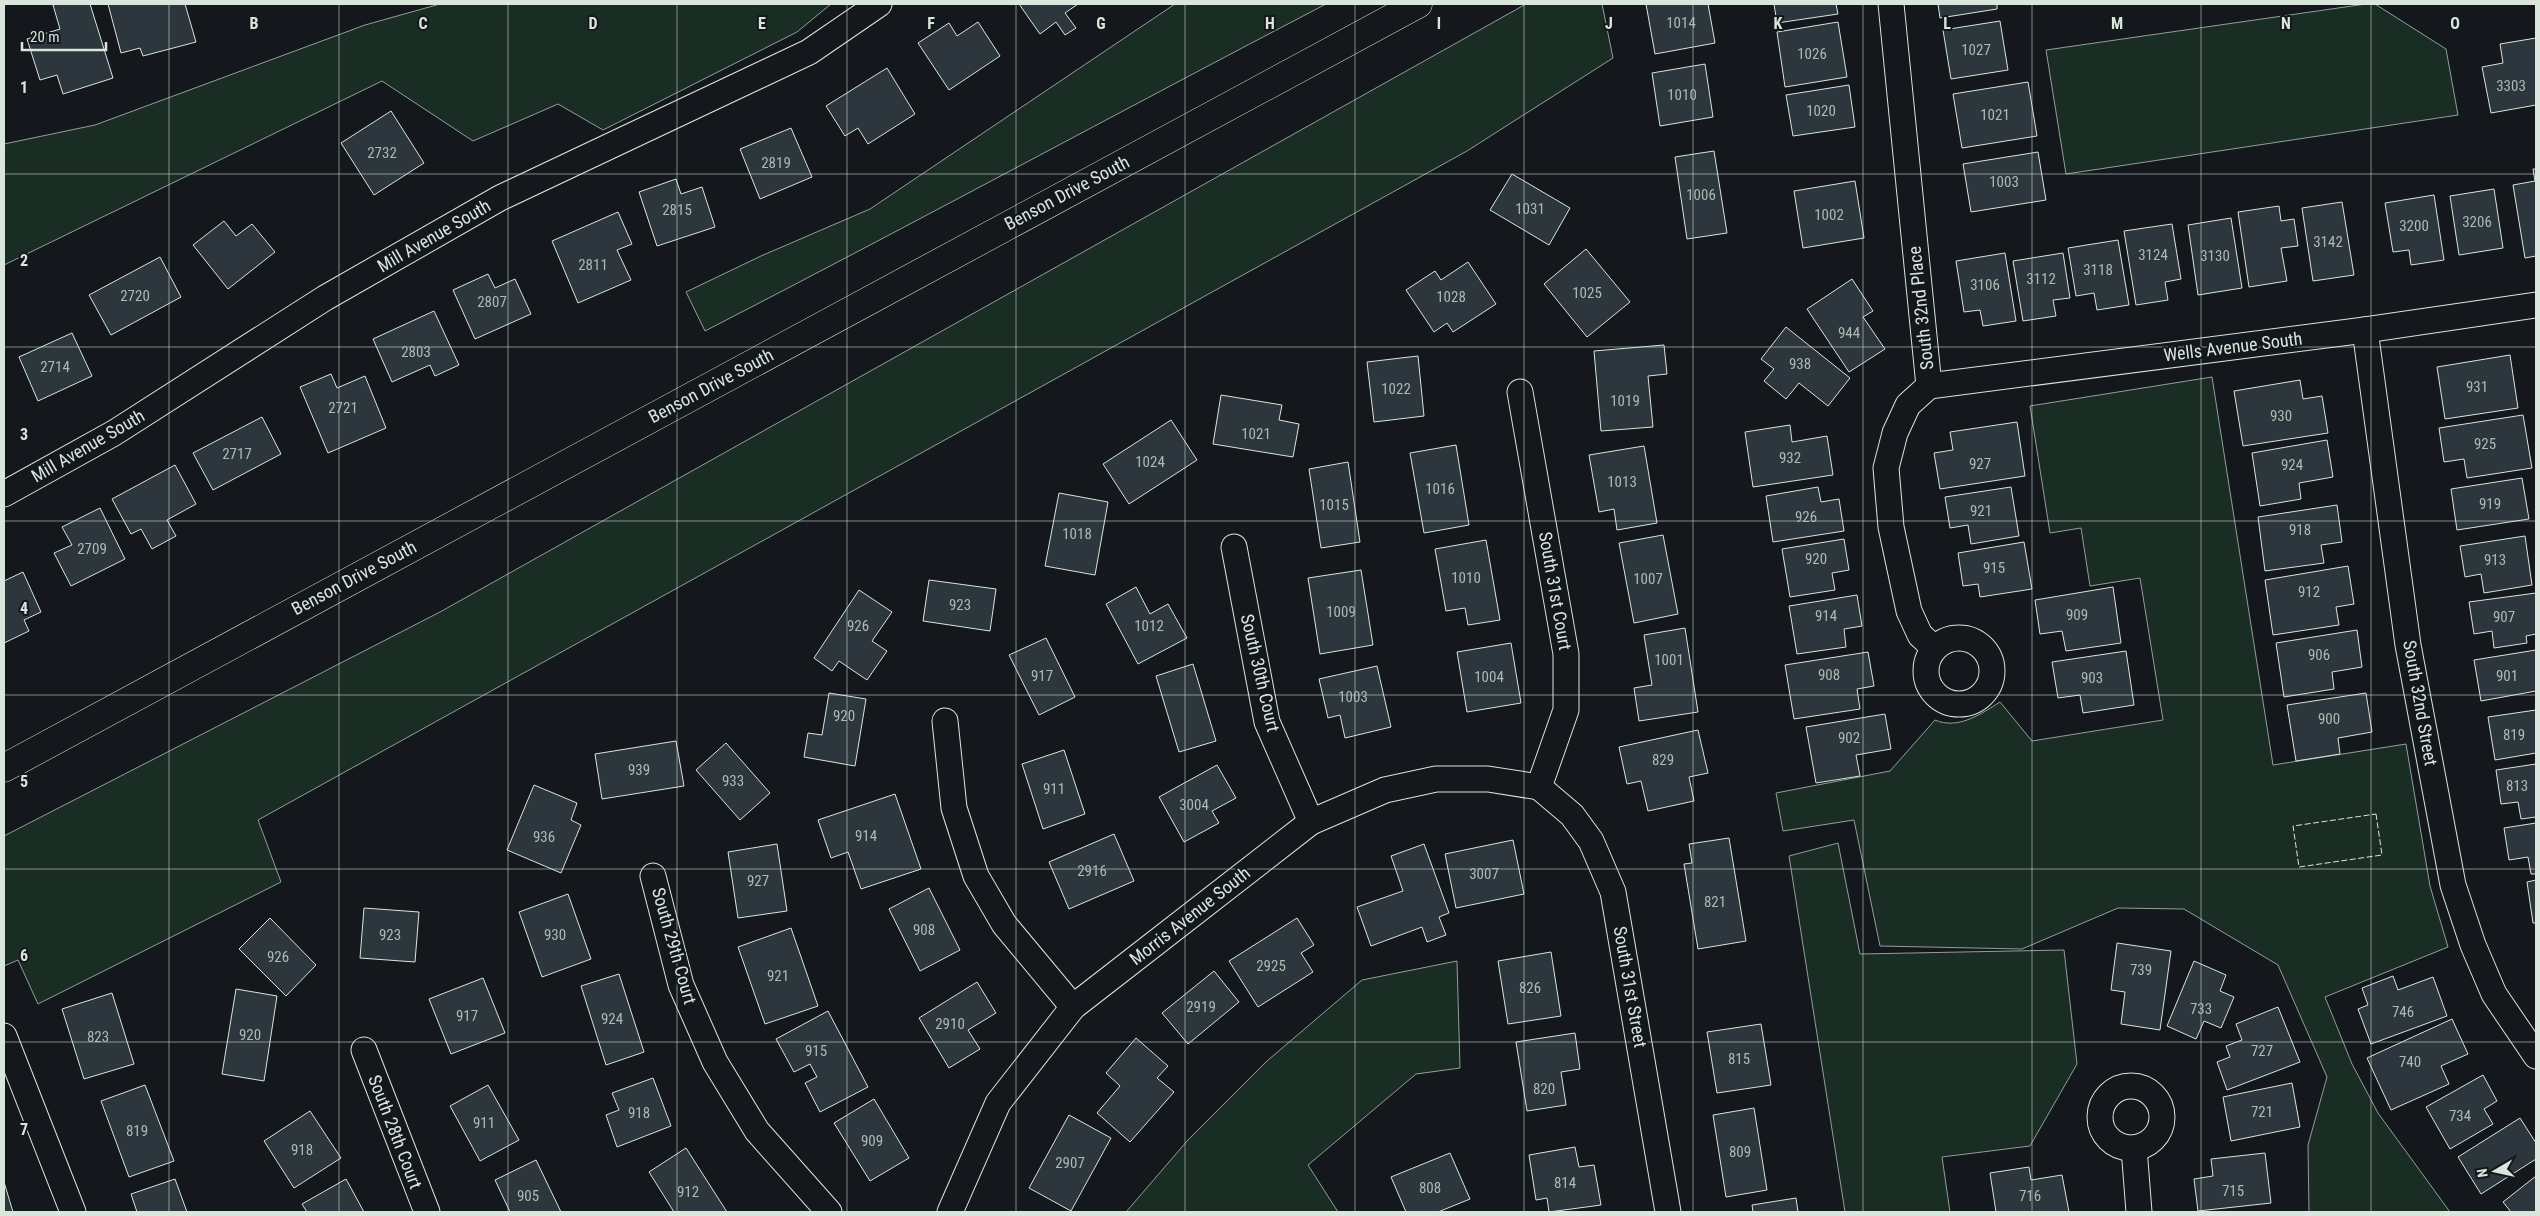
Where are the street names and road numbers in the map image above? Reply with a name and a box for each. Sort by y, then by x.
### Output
street label: Benson Drive South [1001,151,1133,234]
street label: Mill Avenue South [373,195,494,276]
street label: South 32nd Place [1904,245,1937,371]
street label: Wells Avenue South [2162,328,2303,365]
street label: Benson Drive South [645,344,777,427]
street label: Mill Avenue South [27,405,148,486]
street label: South 31st Court [1535,530,1576,652]
street label: Benson Drive South [288,536,420,619]
street label: South 30th Court [1237,612,1284,734]
street label: South 32nd Street [2399,639,2442,767]
street label: Morris Avenue South [1125,862,1254,969]
street label: South 29th Court [648,885,701,1007]
street label: South 31st Street [1609,925,1651,1049]
street label: South 28th Court [364,1072,427,1192]

